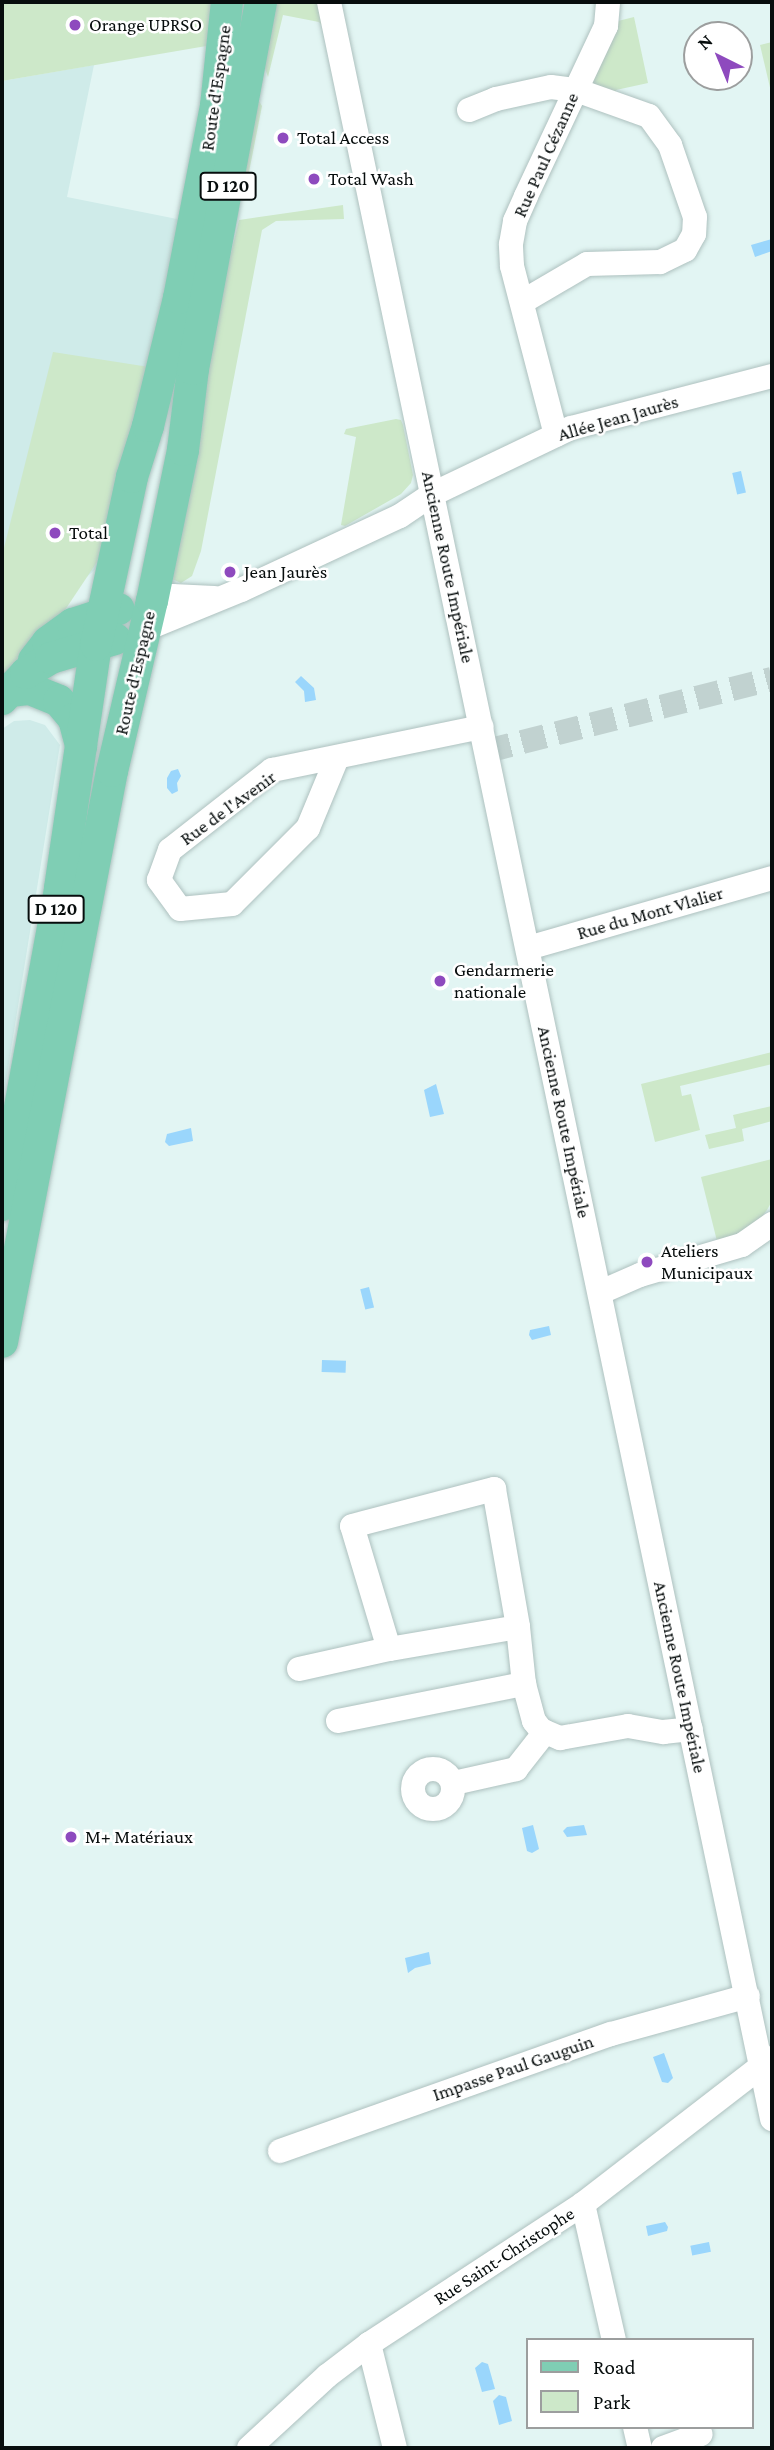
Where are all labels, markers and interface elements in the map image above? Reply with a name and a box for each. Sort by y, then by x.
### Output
place label: Orange UPRSO [89,14,202,36]
marker: Orange UPRSO [67,17,83,33]
north arrow [683,21,753,91]
street label: Route d'Espagne [196,24,236,152]
text: N [693,30,717,54]
street label: Rue Paul Cézanne [508,89,584,221]
place label: Total Access [297,127,389,149]
marker: Total Access [275,130,291,146]
place label: Total Wash [328,168,414,190]
marker: Total Wash [306,171,322,187]
road number: D 120 [198,172,258,201]
street label: Allée Jean Jaurès [555,390,681,446]
street label: Ancienne Route Impériale [417,469,479,665]
place label: Total [69,522,108,544]
marker: Total [47,525,63,541]
place label: Jean Jaurès [244,561,327,583]
marker: Jean Jaurès [222,564,238,580]
street label: Route d'Espagne [110,609,160,737]
street label: Rue de l'Avenir [176,766,280,850]
street label: Rue du Mont Vlalier [574,881,726,945]
road number: D 120 [26,894,86,924]
place label: Gendarmerie nationale [454,959,554,1003]
marker: Gendarmerie nationale [432,973,448,989]
street label: Ancienne Route Impériale [533,1024,595,1220]
place label: Ateliers Municipaux [661,1240,753,1284]
marker: Ateliers Municipaux [639,1254,655,1270]
street label: Ancienne Route Impériale [649,1579,711,1775]
place label: M+ Matériaux [85,1826,193,1848]
marker: M+ Matériaux [63,1829,79,1845]
street label: Impasse Paul Gauguin [430,2030,596,2106]
street label: Rue Saint-Christophe [429,2202,579,2310]
legend [526,2338,753,2429]
text: Road [593,2355,636,2379]
text: Park [593,2390,630,2414]

